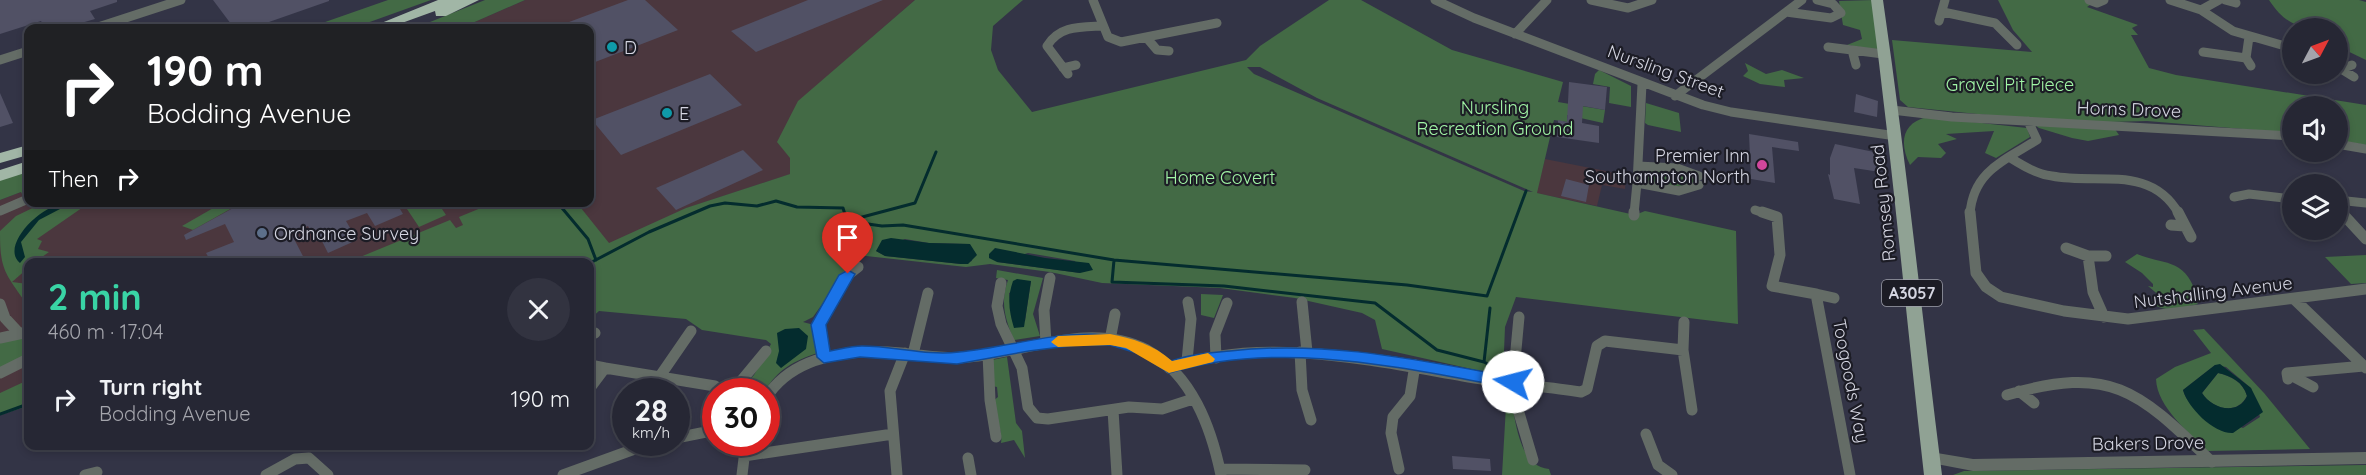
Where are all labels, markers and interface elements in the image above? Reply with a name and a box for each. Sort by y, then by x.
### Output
north arrow [2282,18,2348,84]
map controls [2282,18,2348,240]
place label: D [624,36,637,59]
street label: Nursling Street [1605,39,1727,103]
marker: D [605,40,619,54]
text: 190 m [147,44,263,97]
icon: right [48,48,126,126]
park label: Gravel Pit Piece [1946,73,2074,96]
text: Bodding Avenue [147,96,352,130]
park label: Nursling Recreation Ground [1417,96,1573,140]
street label: Horns Drove [2076,96,2182,122]
button: sound [2282,96,2348,162]
place label: E [679,102,689,125]
marker: E [660,106,674,120]
street label: Romsey Road [1865,143,1901,263]
place label: Premier Inn Southampton North [1585,144,1750,188]
marker: Premier Inn Southampton North [1755,158,1769,172]
icon: right [111,162,144,195]
text: Then [48,165,99,193]
park label: Home Covert [1165,166,1275,189]
button: layers [2282,174,2348,240]
pin [822,212,873,274]
icon: arrive [831,221,864,254]
place label: Ordnance Survey [274,222,419,245]
marker: Ordnance Survey [255,226,269,240]
street label: Nutshalling Avenue [2132,271,2294,313]
text: 2 min [48,274,142,319]
button: close [507,278,570,341]
road number: A3057 [1882,280,1942,306]
street label: Toogoods Way [1828,317,1874,445]
text: 460 m · 17:04 [48,319,164,344]
position arrow [1481,350,1545,414]
text: Turn right [99,373,203,401]
speed limit sign: 30 [702,378,780,456]
icon: right [48,383,81,416]
text: 190 m [510,385,570,413]
text: 28 [634,391,668,429]
text: Bodding Avenue [99,401,251,426]
text: km/h [632,423,670,442]
street label: Bakers Drove [2092,431,2204,455]

